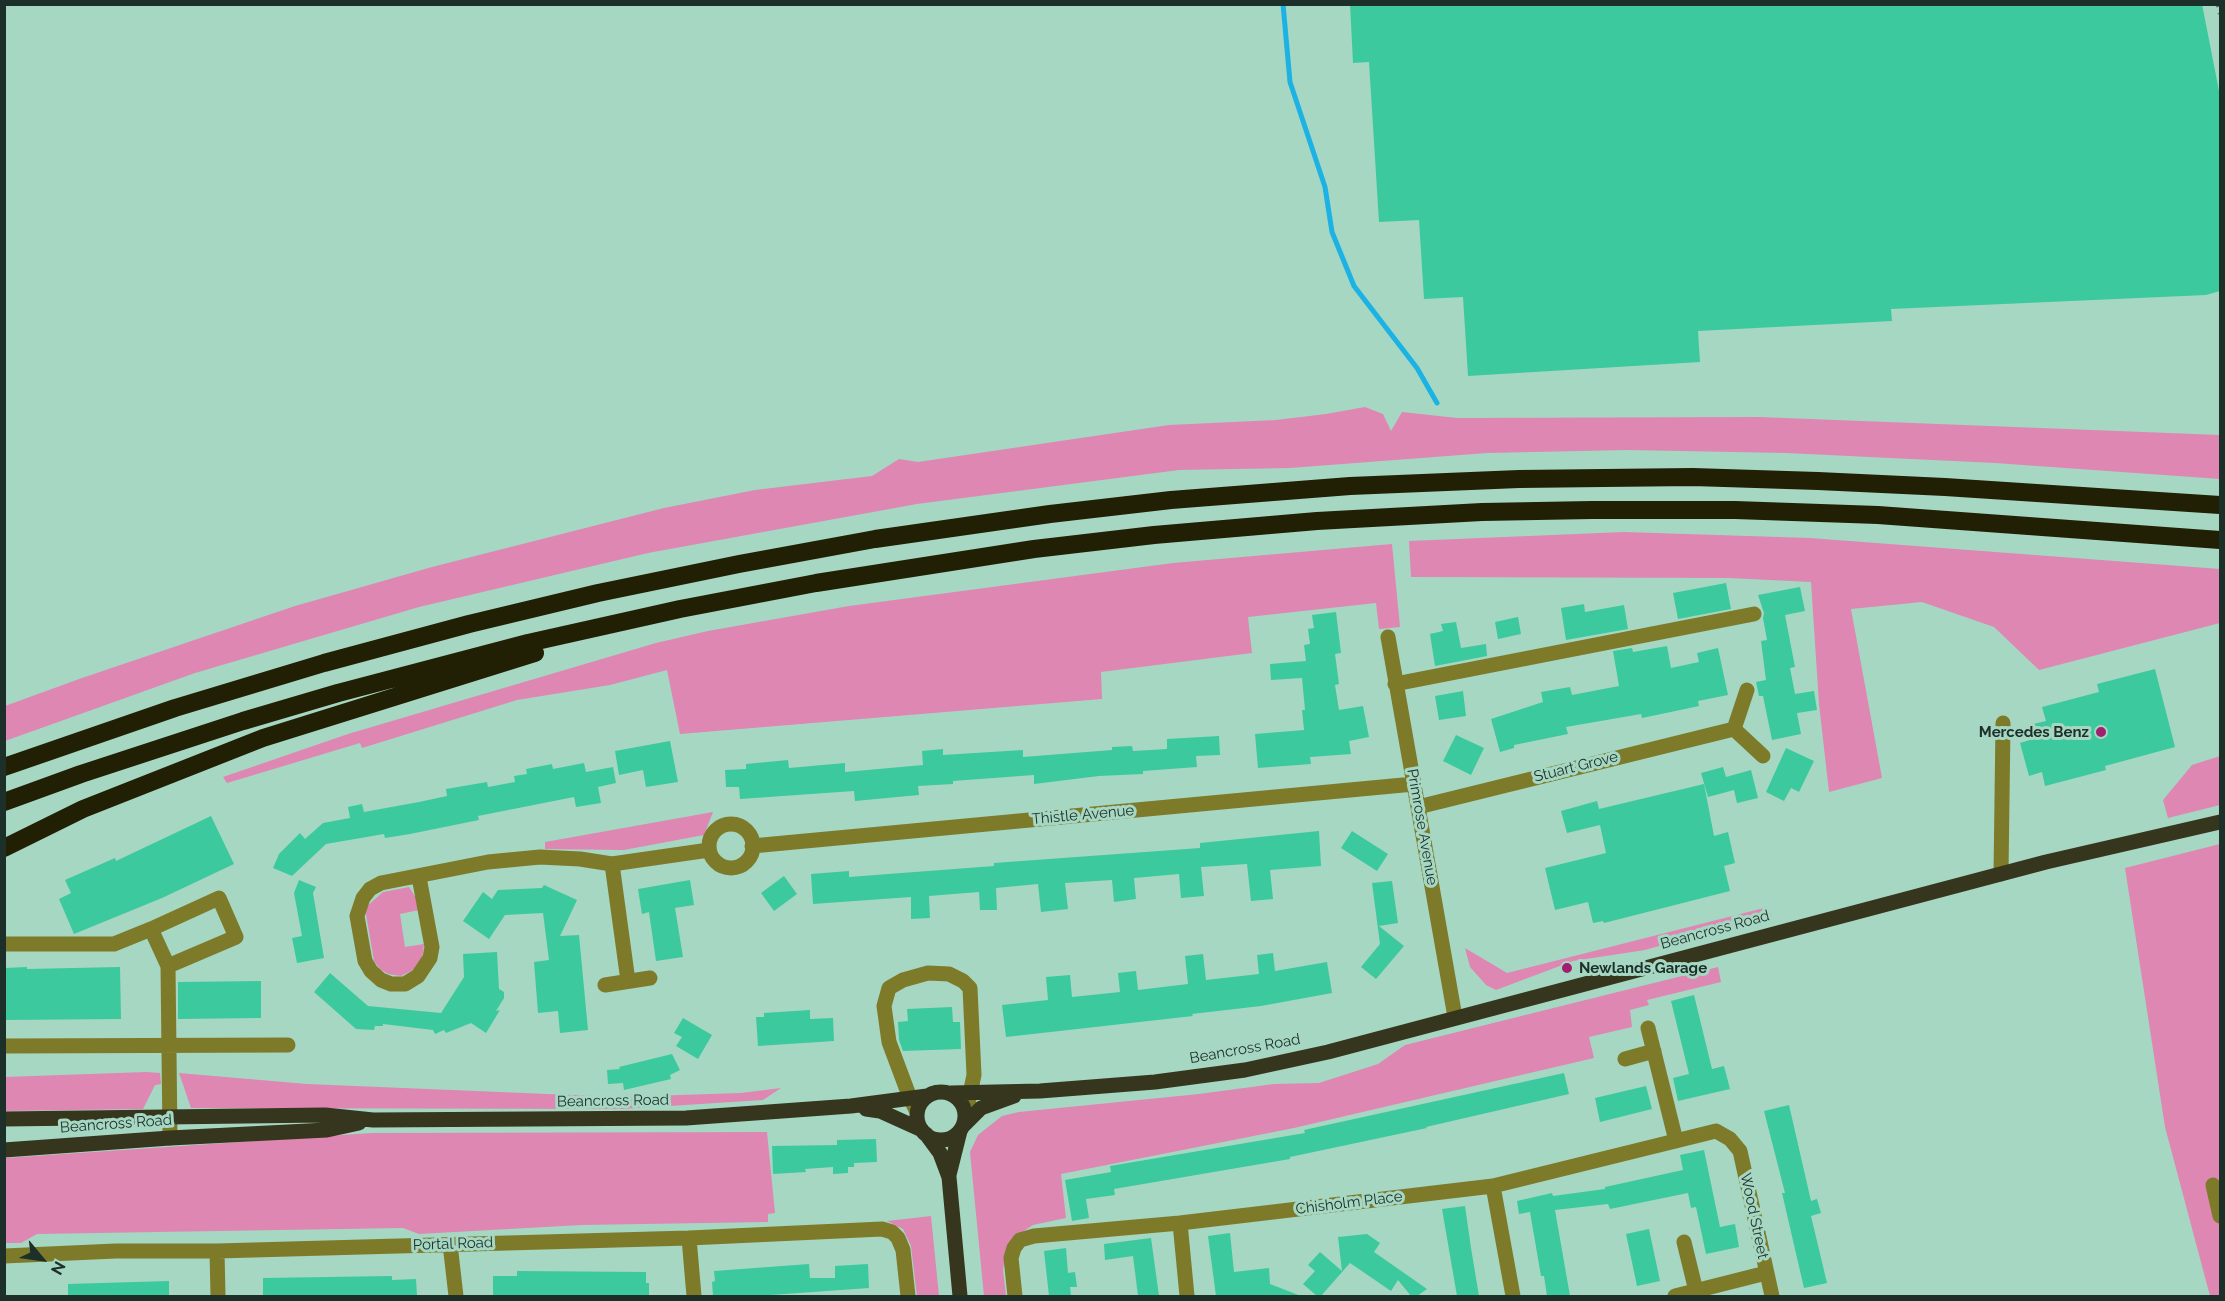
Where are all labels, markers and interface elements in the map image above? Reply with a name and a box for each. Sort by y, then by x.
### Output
place label: Mercedes Benz [1979,723,2089,741]
marker: Mercedes Benz [2094,725,2108,739]
street label: Stuart Grove [1532,748,1620,786]
street label: Primrose Avenue [1403,767,1441,887]
street label: Thistle Avenue [1031,802,1135,828]
street label: Beancross Road [1658,907,1772,953]
place label: Newlands Garage [1579,959,1707,977]
marker: Newlands Garage [1560,961,1574,975]
street label: Beancross Road [1188,1030,1302,1068]
street label: Beancross Road [557,1091,669,1111]
street label: Beancross Road [59,1111,173,1137]
street label: Wood Street [1736,1171,1772,1261]
street label: Chisholm Place [1295,1188,1403,1218]
north arrow [12,1229,72,1289]
street label: Portal Road [412,1234,494,1254]
text: N [47,1258,69,1278]

